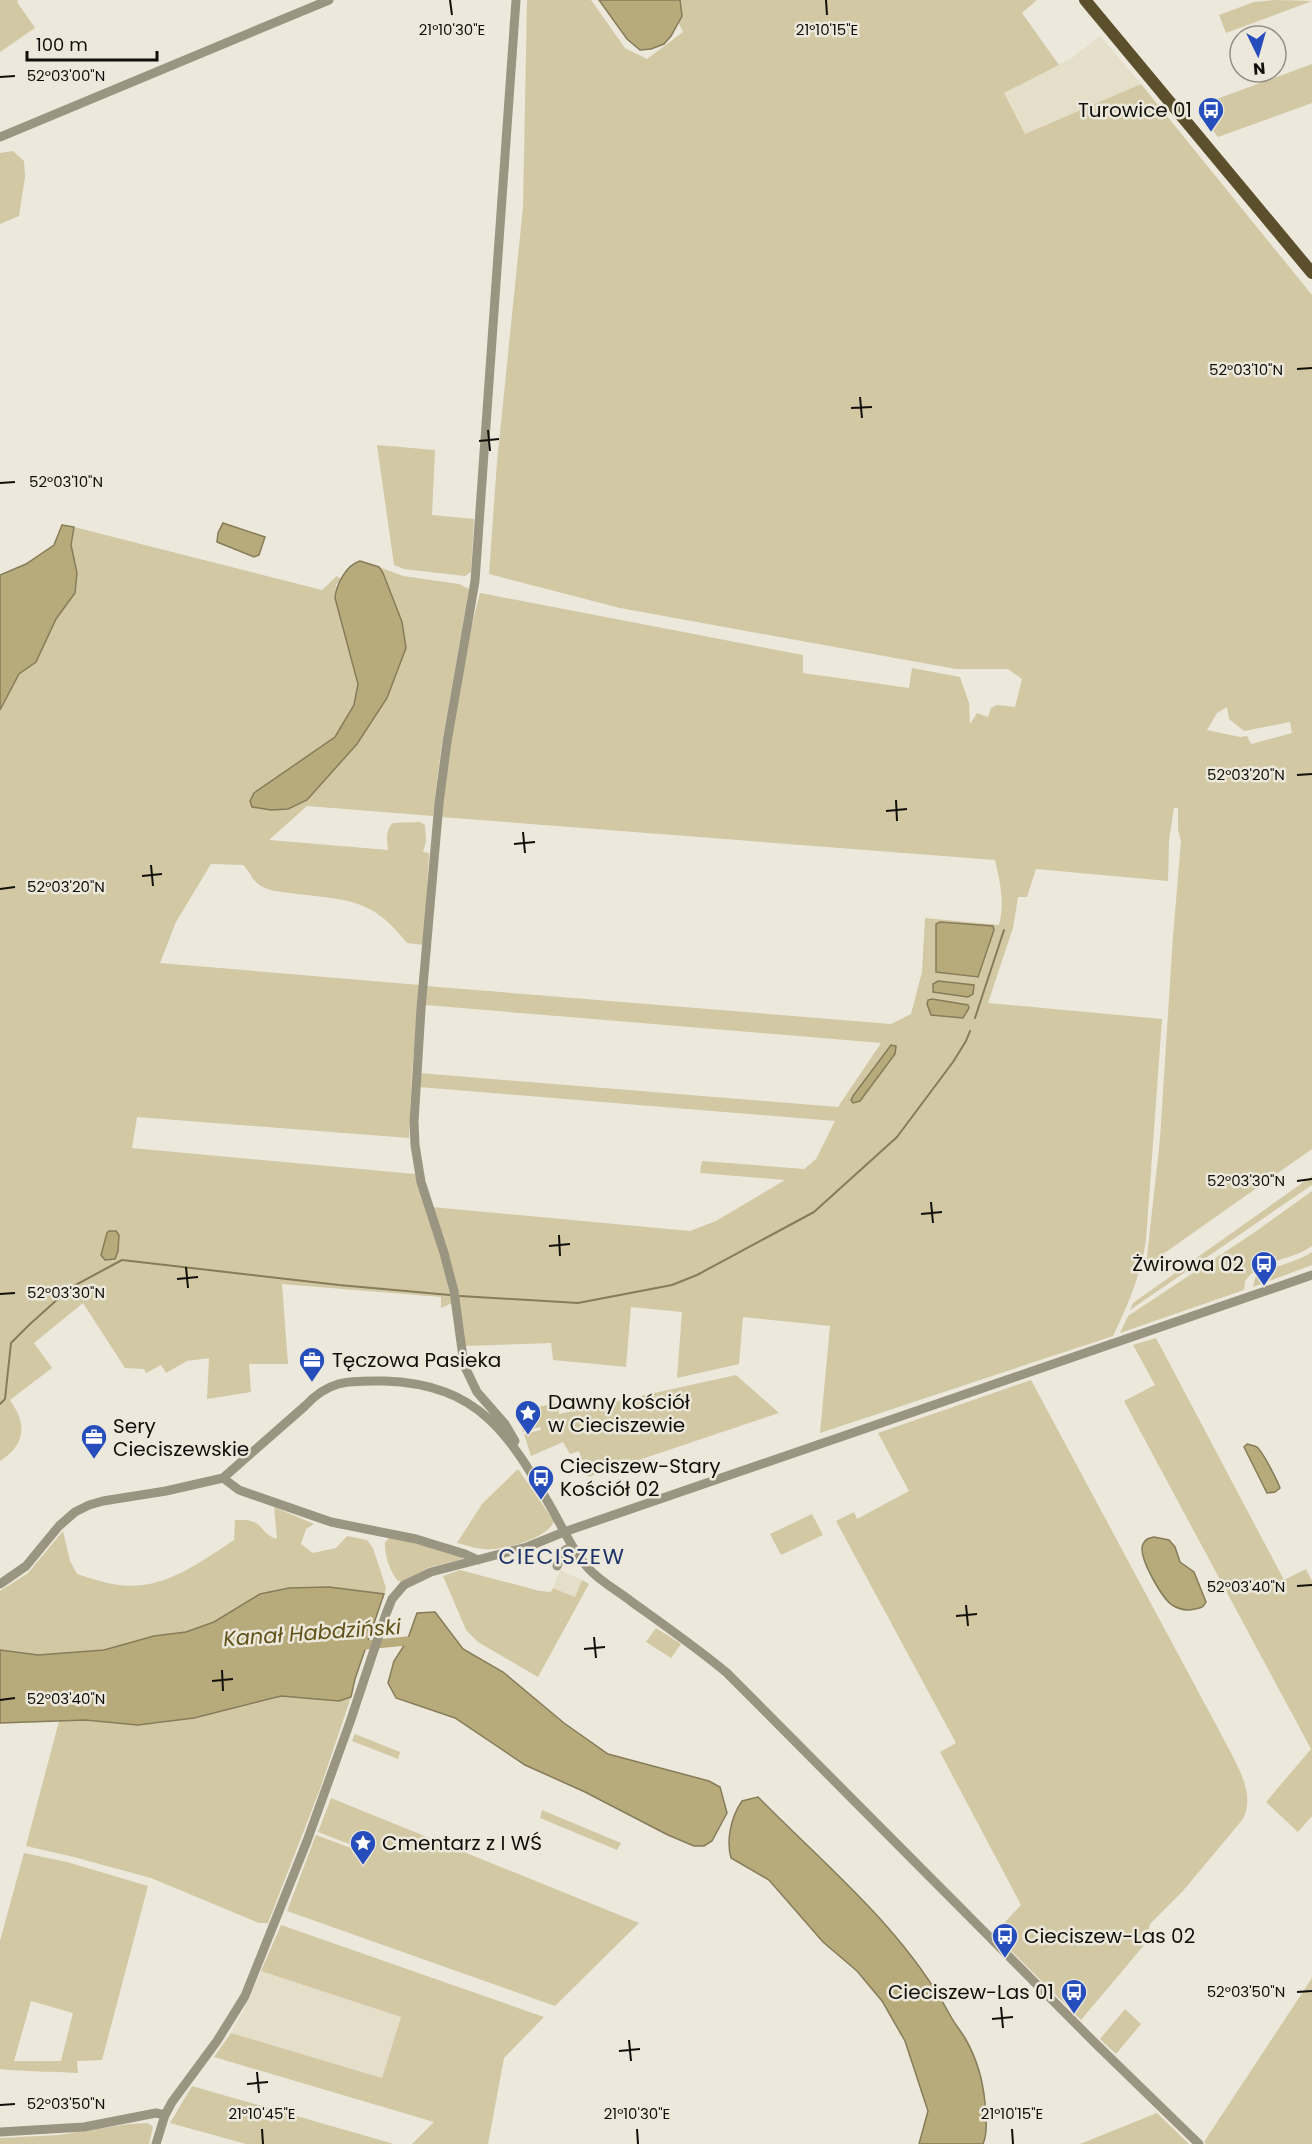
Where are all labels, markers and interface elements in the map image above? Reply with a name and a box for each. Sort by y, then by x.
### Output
text: 21°10'30"E [419,19,485,40]
text: 21°10'15"E [796,19,858,40]
scale bar [27,24,158,62]
north arrow [1228,24,1288,84]
text: 100 m [36,32,88,57]
text: N [1252,56,1266,80]
text: 52°03'00"N [27,65,105,86]
bus stop icon: Turowice 01 [1196,95,1226,133]
place label: Turowice 01 [1078,96,1192,124]
text: 52°03'10"N [1209,359,1283,380]
text: 52°03'10"N [29,471,103,492]
text: 52°03'20"N [1207,764,1285,785]
text: 52°03'20"N [27,876,105,897]
text: 52°03'30"N [1207,1170,1285,1191]
bus stop icon: Żwirowa 02 [1249,1249,1279,1287]
place label: Żwirowa 02 [1132,1250,1244,1278]
text: 52°03'30"N [27,1282,105,1303]
office icon: Tęczowa Pasieka [297,1345,327,1383]
place label: Tęczowa Pasieka [332,1346,501,1374]
place label: Dawny kościół w Cieciszewie [548,1388,690,1439]
place icon: Dawny kościół w Cieciszewie [513,1398,543,1436]
place label: Sery Cieciszewskie [113,1412,249,1463]
office icon: Sery Cieciszewskie [79,1422,109,1460]
place label: Cieciszew-Stary Kościół 02 [560,1452,720,1503]
bus stop icon: Cieciszew-Stary Kościół 02 [526,1463,556,1501]
district label: CIECISZEW [498,1541,626,1572]
text: 52°03'40"N [1207,1576,1285,1597]
water label: Kanał Habdziński [222,1612,403,1653]
text: 52°03'40"N [27,1688,105,1709]
place icon: Cmentarz z I WŚ [348,1828,378,1866]
place label: Cmentarz z I WŚ [382,1829,542,1857]
bus stop icon: Cieciszew-Las 02 [990,1921,1020,1959]
place label: Cieciszew-Las 02 [1024,1922,1195,1950]
bus stop icon: Cieciszew-Las 01 [1059,1977,1089,2015]
place label: Cieciszew-Las 01 [888,1978,1054,2006]
text: 52°03'50"N [1207,1981,1285,2002]
text: 52°03'50"N [27,2093,105,2114]
text: 21°10'45"E [228,2103,296,2124]
text: 21°10'30"E [604,2103,670,2124]
text: 21°10'15"E [981,2103,1043,2124]

